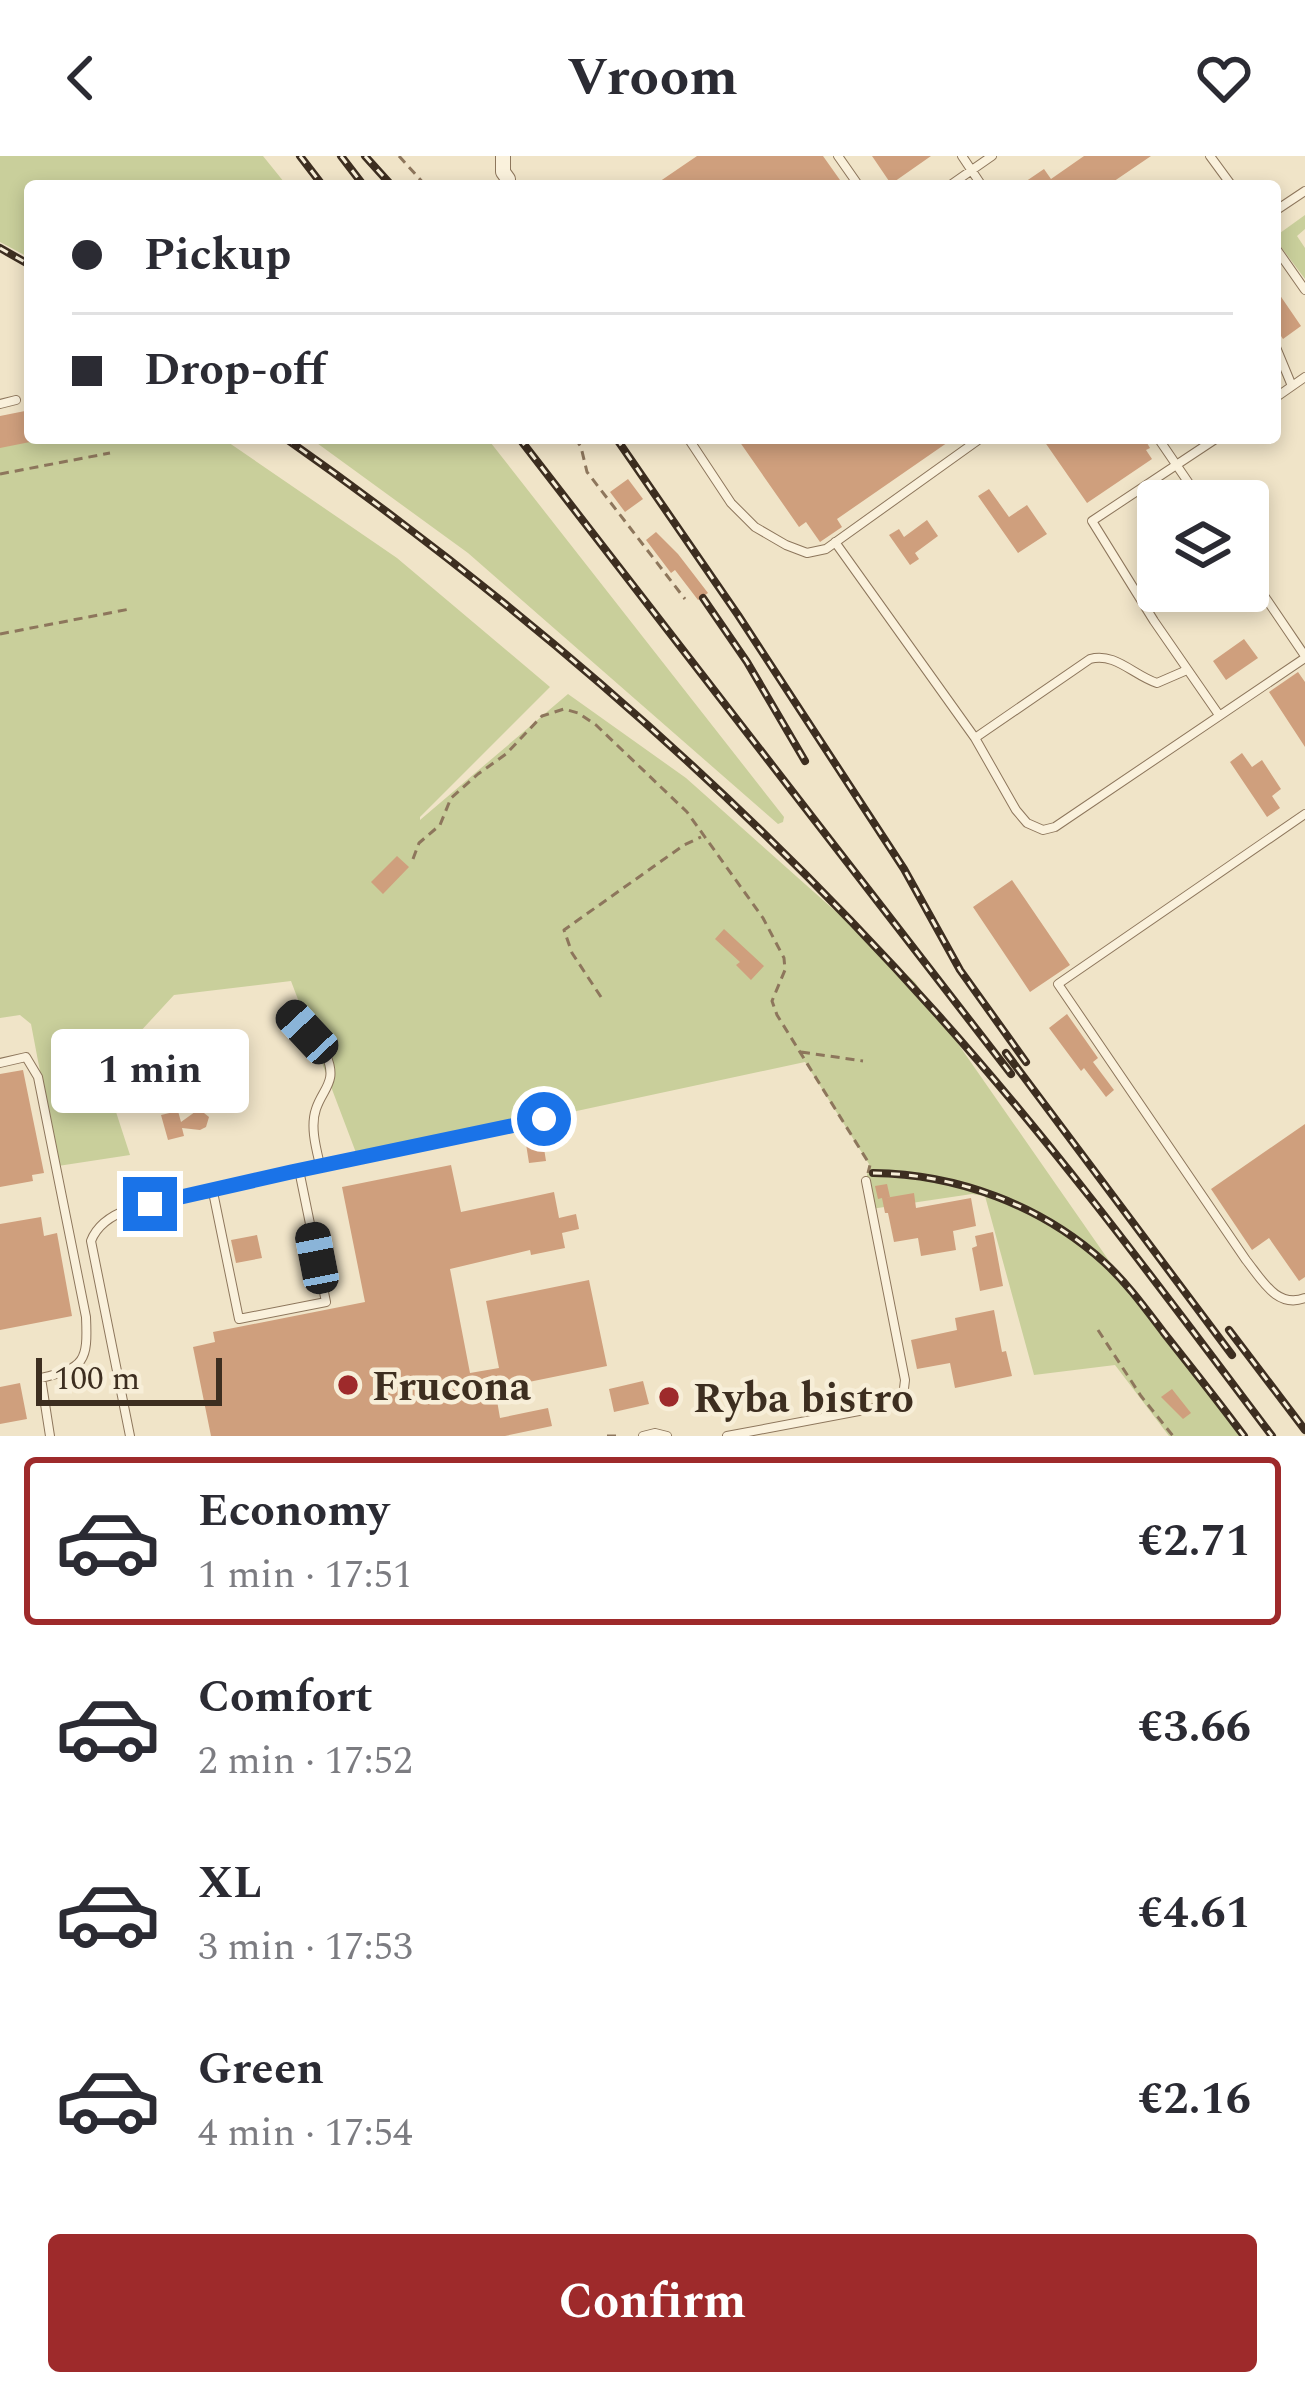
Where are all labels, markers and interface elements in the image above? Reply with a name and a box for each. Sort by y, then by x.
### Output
text: Vroom [567,37,738,119]
icon: back [48,45,114,111]
icon: heart [1191,45,1257,111]
text: Pickup [144,221,291,290]
text: Drop-off [144,336,326,405]
map controls [1137,480,1269,612]
button: layers [1137,480,1269,612]
car [269,993,345,1071]
callout: 1 min [51,1030,249,1114]
text: 1 min [98,1041,202,1100]
route start [517,1092,571,1146]
route end [123,1177,177,1231]
car [292,1219,342,1297]
scale bar [36,1352,222,1405]
text: 100 m [54,1354,140,1404]
place label: Frucona [372,1356,532,1419]
place label: Ryba bistro [693,1368,914,1431]
marker: Frucona [335,1372,361,1398]
marker: Ryba bistro [656,1384,682,1410]
text: Economy [198,1477,389,1546]
icon: car [54,1487,162,1595]
text: €2.71 [1138,1507,1251,1576]
text: 1 min · 17:51 [198,1546,413,1605]
text: Comfort [198,1663,373,1732]
icon: car [54,1673,162,1781]
text: €3.66 [1138,1693,1251,1762]
text: 2 min · 17:52 [198,1732,413,1791]
text: XL [198,1849,262,1918]
icon: car [54,1859,162,1967]
text: €4.61 [1138,1879,1251,1948]
text: 3 min · 17:53 [198,1918,413,1977]
text: Green [198,2035,324,2104]
icon: car [54,2045,162,2153]
text: €2.16 [1138,2065,1251,2134]
text: 4 min · 17:54 [198,2104,413,2163]
button: Confirm [48,2234,1257,2372]

